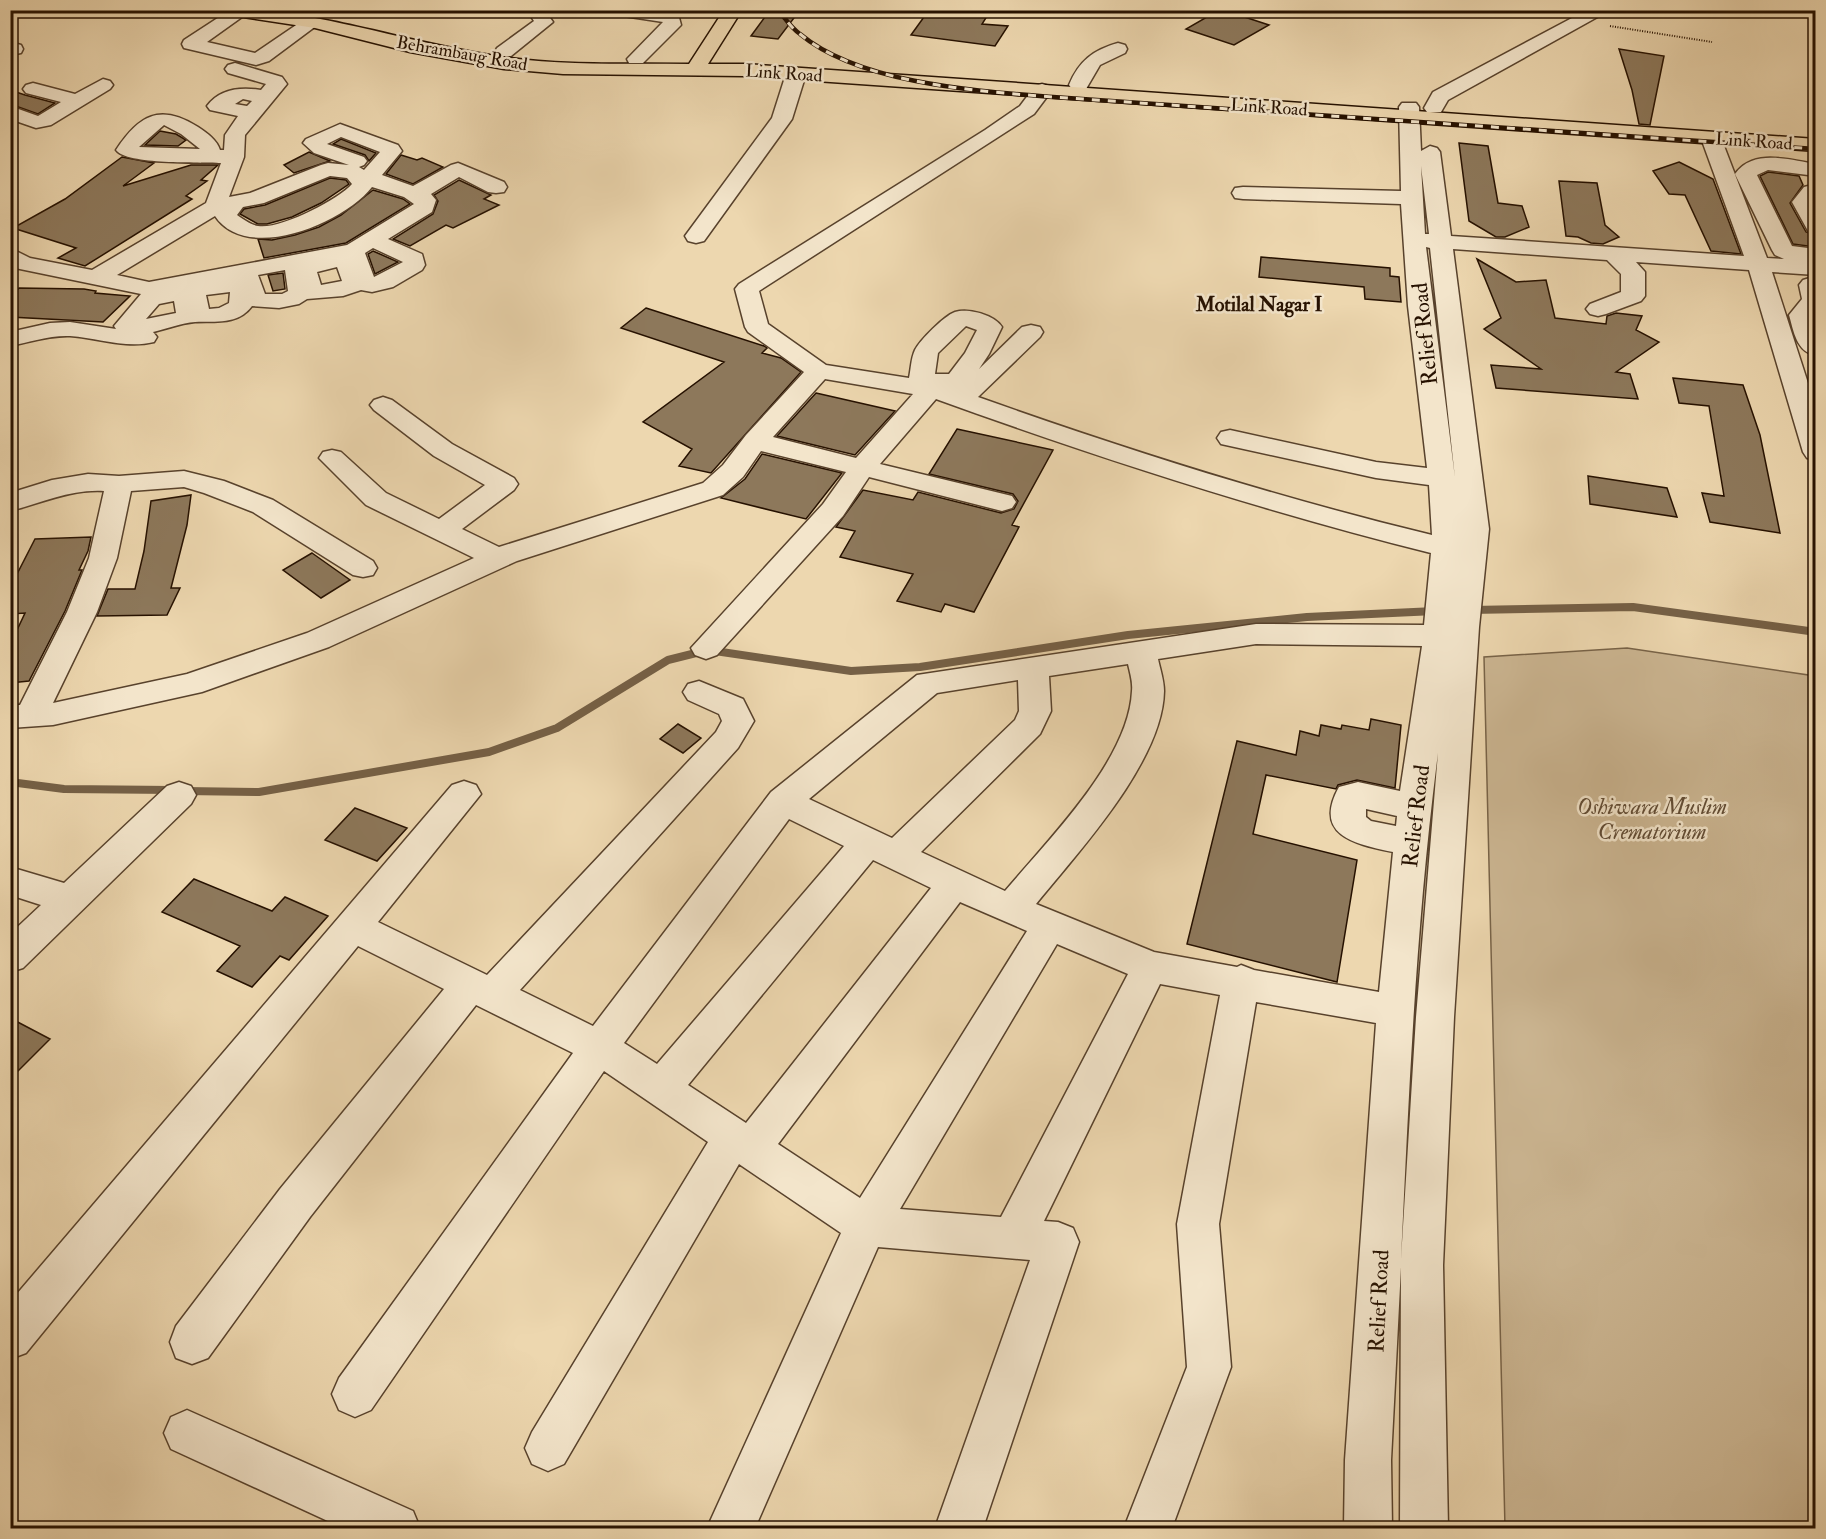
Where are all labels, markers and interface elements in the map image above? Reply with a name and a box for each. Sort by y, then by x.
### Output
street label: Behrambaug Road [395,31,529,76]
street label: Link Road [745,59,823,88]
street label: Link Road [1230,93,1308,122]
street label: Link Road [1715,127,1793,156]
street label: Relief Road [1406,281,1444,387]
district label: Motilal Nagar I [1195,292,1322,318]
street label: Relief Road [1396,763,1436,869]
park label: Oshiwara Muslim Crematorium [1577,793,1727,846]
street label: Relief Road [1362,1249,1396,1353]

